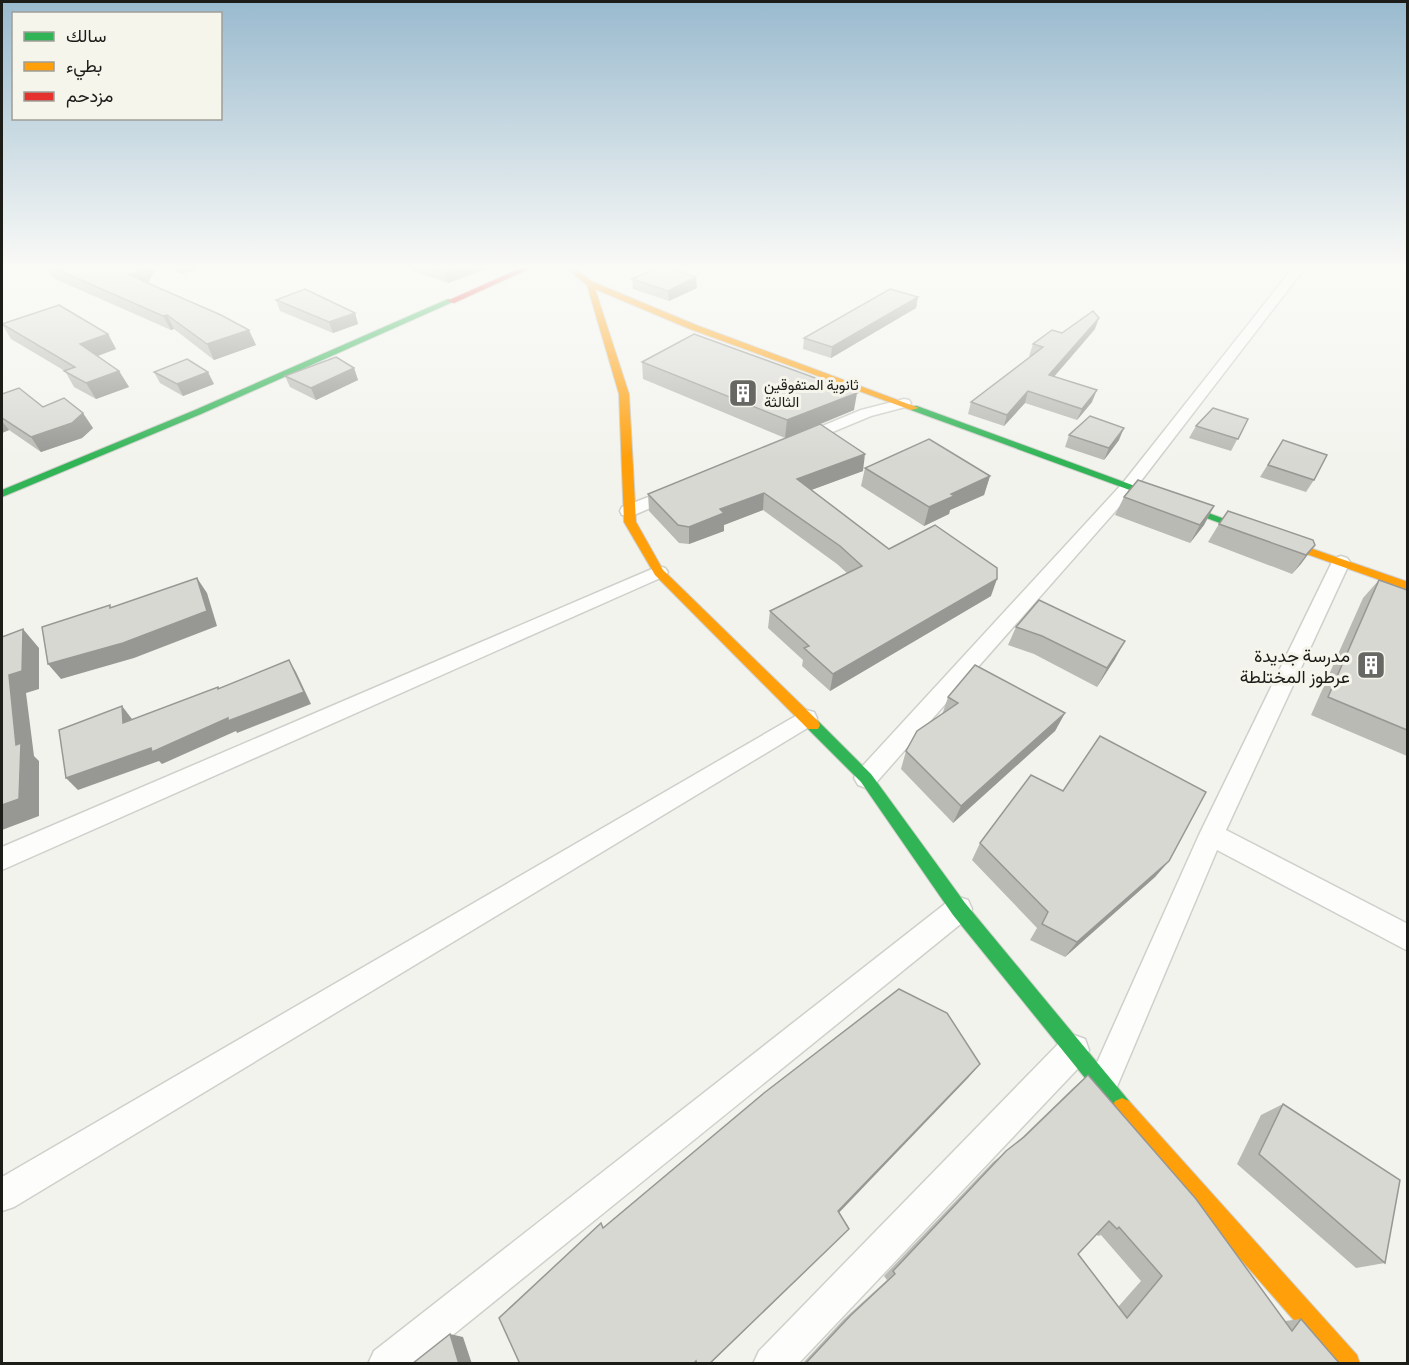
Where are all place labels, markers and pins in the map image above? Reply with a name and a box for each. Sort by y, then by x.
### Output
place label: ثانوية المتفوقين الثالثة [764,375,859,410]
building icon: ثانوية المتفوقين الثالثة [727,377,759,409]
place label: مدرسة جديدة عرطوز المختلطة [1240,644,1350,688]
building icon: مدرسة جديدة عرطوز المختلطة [1355,649,1387,681]

